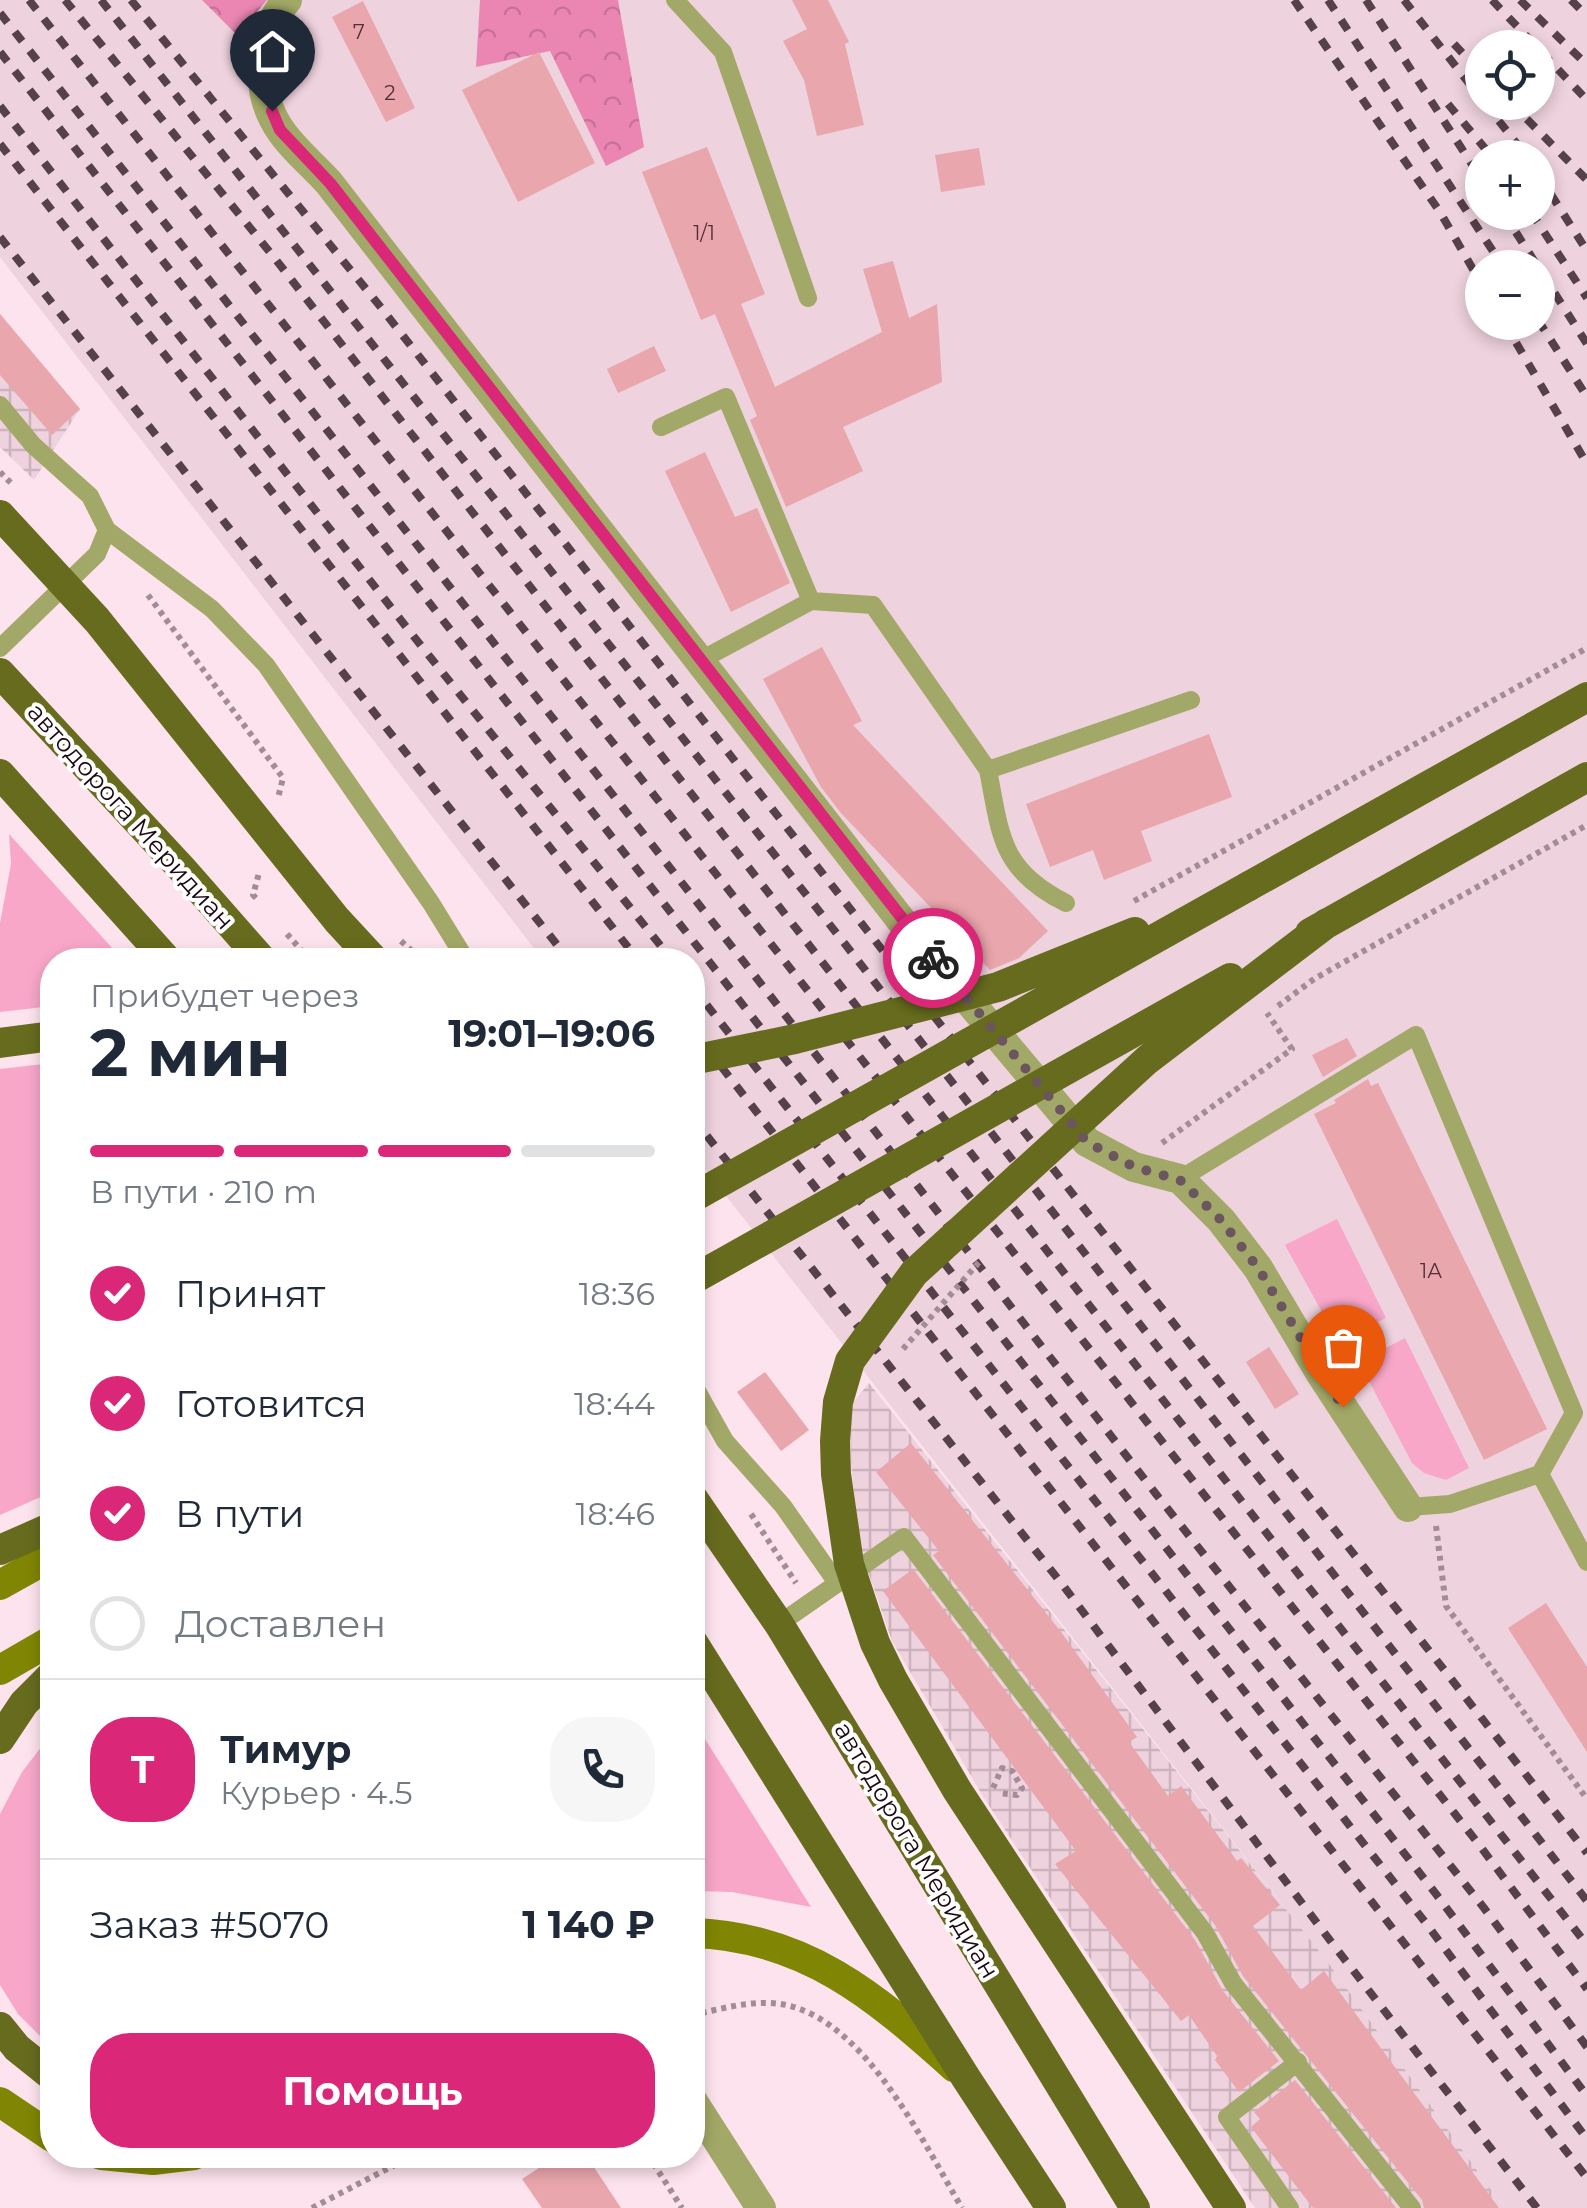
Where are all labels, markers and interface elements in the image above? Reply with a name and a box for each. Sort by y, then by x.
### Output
pin [230,9,315,112]
house number: 7 [353,20,365,44]
icon: home [245,24,300,79]
map controls [1465,30,1555,340]
button: locate [1465,30,1555,120]
house number: 2 [384,81,396,105]
button: + [1465,140,1555,230]
house number: 1/1 [693,221,715,245]
button: − [1465,250,1555,340]
street label: автодорога Меридиан [22,697,240,935]
courier [883,908,983,1008]
icon: bike [906,931,961,986]
text: Прибудет через [90,976,359,1015]
text: 19:01–19:06 [448,1010,655,1057]
text: 2 мин [90,1013,291,1092]
text: В пути · 210 m [90,1172,317,1211]
house number: 1А [1420,1259,1442,1283]
icon: check [90,1266,145,1321]
text: Принят [175,1270,325,1317]
text: 18:36 [579,1274,655,1313]
pin [1301,1305,1386,1408]
icon: bag [1316,1320,1371,1375]
icon: check [90,1376,145,1431]
text: Готовится [175,1380,367,1427]
text: 18:44 [574,1384,655,1423]
icon: check [90,1486,145,1541]
text: В пути [175,1490,304,1537]
text: 18:46 [576,1494,655,1533]
text: Доставлен [175,1600,386,1647]
street label: автодорога Меридиан [828,1716,1006,1984]
button: phone [550,1717,655,1822]
text: Тимур [220,1726,351,1773]
text: Т [130,1746,155,1793]
text: Курьер · 4.5 [220,1773,413,1812]
text: Заказ #5070 [90,1901,329,1948]
text: 1 140 ₽ [522,1901,655,1948]
button: Помощь [90,2033,655,2148]

